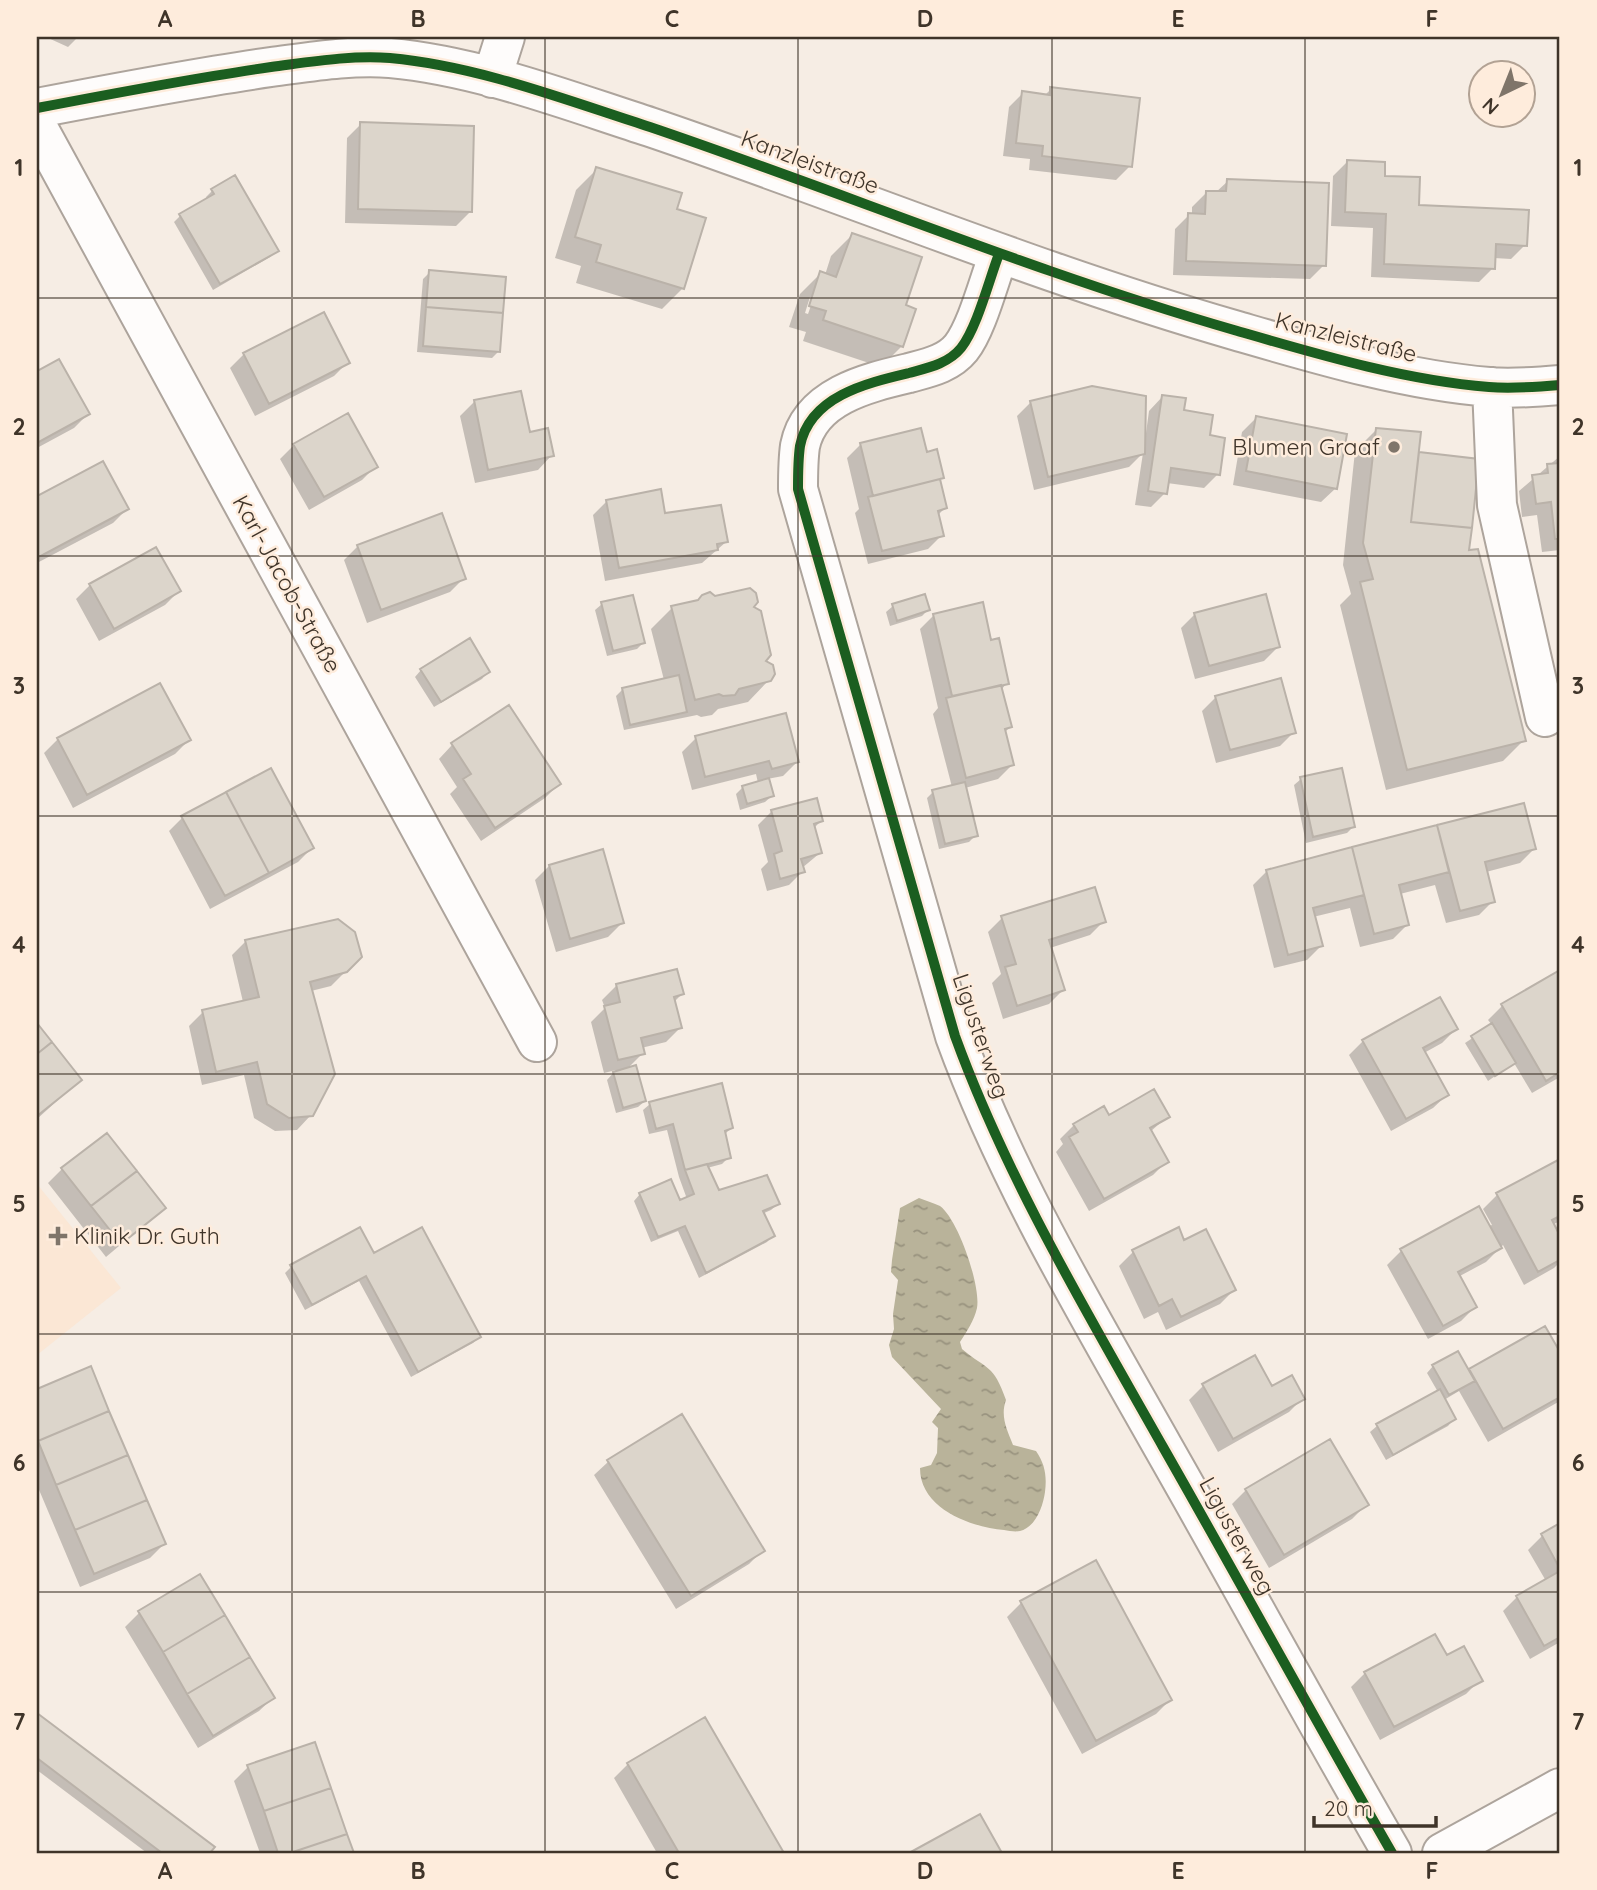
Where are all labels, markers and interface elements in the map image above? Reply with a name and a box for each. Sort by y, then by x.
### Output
text: A [158,4,173,33]
text: B [410,4,426,33]
text: C [665,4,679,33]
text: D [917,4,933,33]
text: E [1171,4,1185,33]
text: F [1426,4,1438,33]
north arrow [1468,60,1538,130]
text: N [1477,93,1504,120]
street label: Kanzleistraße [737,123,883,200]
text: 1 [15,153,23,182]
text: 1 [1574,153,1582,182]
street label: Kanzleistraße [1272,305,1420,368]
text: 2 [12,412,26,441]
text: 2 [1571,412,1585,441]
place label: Blumen Graaf [1232,432,1380,461]
marker: Blumen Graaf [1386,439,1402,455]
street label: Karl-Jacob-Straße [227,490,348,678]
text: 3 [13,671,25,700]
text: 3 [1572,671,1584,700]
text: 4 [12,930,26,959]
text: 4 [1571,930,1585,959]
street label: Ligusterweg [947,969,1016,1102]
text: 5 [12,1189,26,1218]
text: 5 [1571,1189,1585,1218]
place label: Klinik Dr. Guth [74,1221,220,1250]
marker: Klinik Dr. Guth [48,1226,68,1246]
text: 6 [13,1448,25,1477]
text: 6 [1572,1448,1584,1477]
street label: Ligusterweg [1193,1472,1282,1600]
text: 7 [13,1707,26,1736]
text: 7 [1572,1707,1585,1736]
scale bar [1314,1785,1436,1829]
text: 20 m [1324,1795,1373,1821]
text: A [158,1856,173,1885]
text: B [410,1856,426,1885]
text: C [665,1856,679,1885]
text: D [917,1856,933,1885]
text: E [1171,1856,1185,1885]
text: F [1426,1856,1438,1885]

